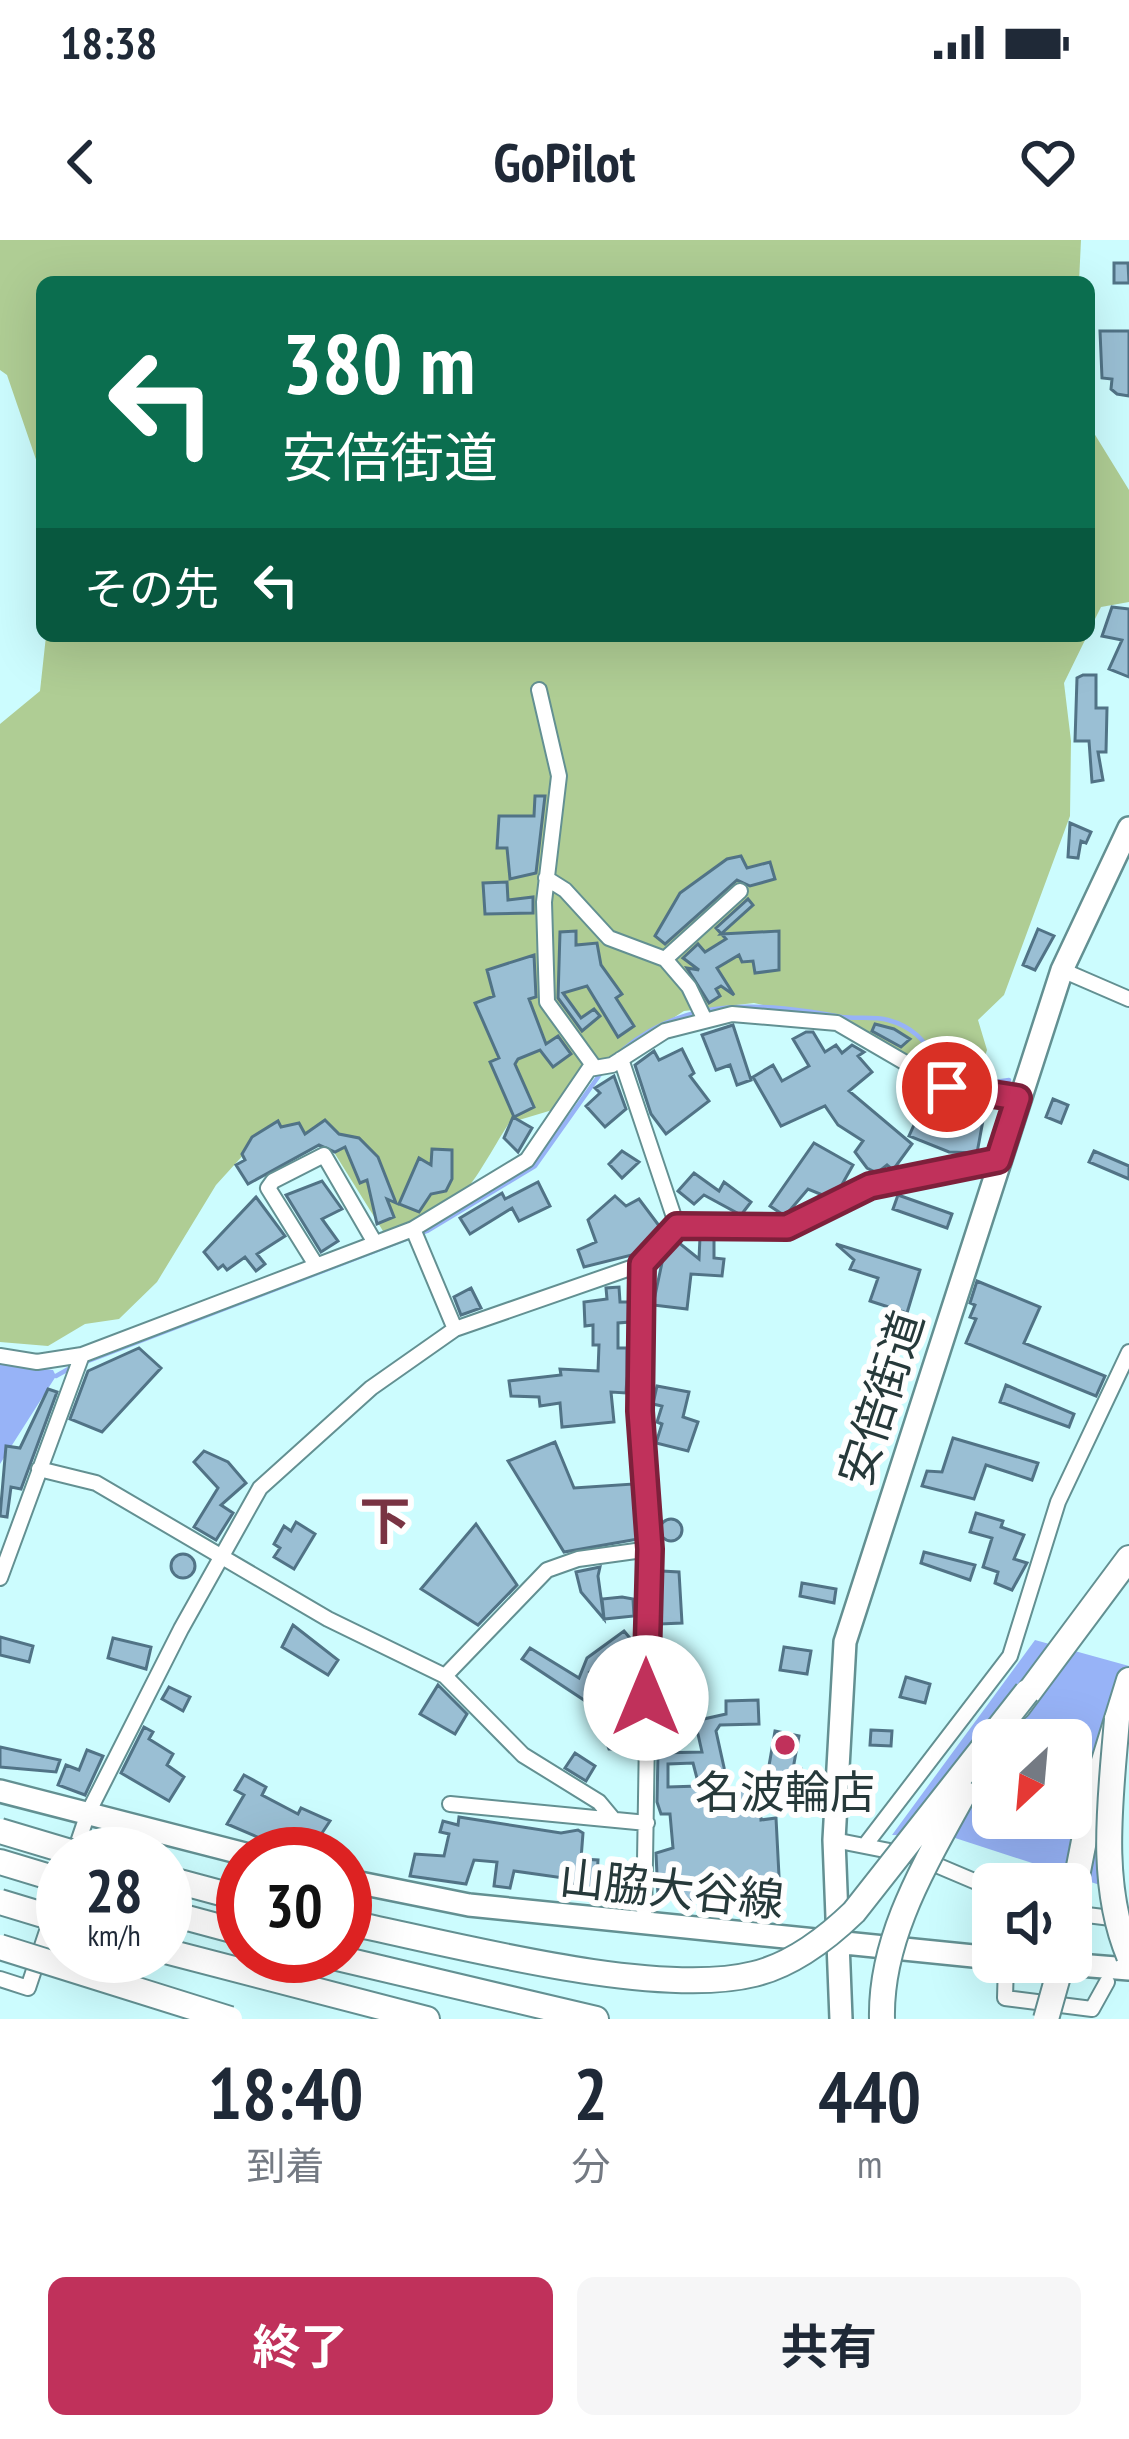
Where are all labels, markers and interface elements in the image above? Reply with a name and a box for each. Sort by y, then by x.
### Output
text: 18:38 [60,13,157,71]
text: GoPilot [494,127,635,197]
icon: back [48,129,114,195]
icon: heart [1015,129,1081,195]
text: 380 m [282,308,475,417]
icon: left [84,324,240,480]
text: 安倍街道 [282,422,498,492]
icon: left [243,552,309,618]
text: その先 [84,559,219,617]
pin [896,1036,998,1138]
icon: arrive [914,1054,980,1120]
street label: 安倍街道 [825,1303,935,1493]
district label: 下 [359,1487,411,1553]
position arrow [583,1635,709,1761]
north arrow [972,1719,1092,1839]
map controls [972,1719,1092,1983]
marker: 名波輪店 [772,1732,798,1758]
place label: 名波輪店 [695,1762,875,1820]
speed limit sign: 30 [216,1827,372,1983]
street label: 山脇大谷線 [557,1847,787,1929]
text: 28 [85,1851,143,1929]
button: sound [972,1863,1092,1983]
text: km/h [87,1915,141,1954]
text: 18:40 [208,2046,363,2139]
text: 2 [574,2046,608,2139]
text: 440 [818,2049,921,2142]
text: m [857,2138,882,2189]
text: 到着 [247,2140,325,2191]
text: 分 [571,2140,610,2191]
button: 終了 [48,2277,553,2415]
button: 共有 [577,2277,1081,2415]

